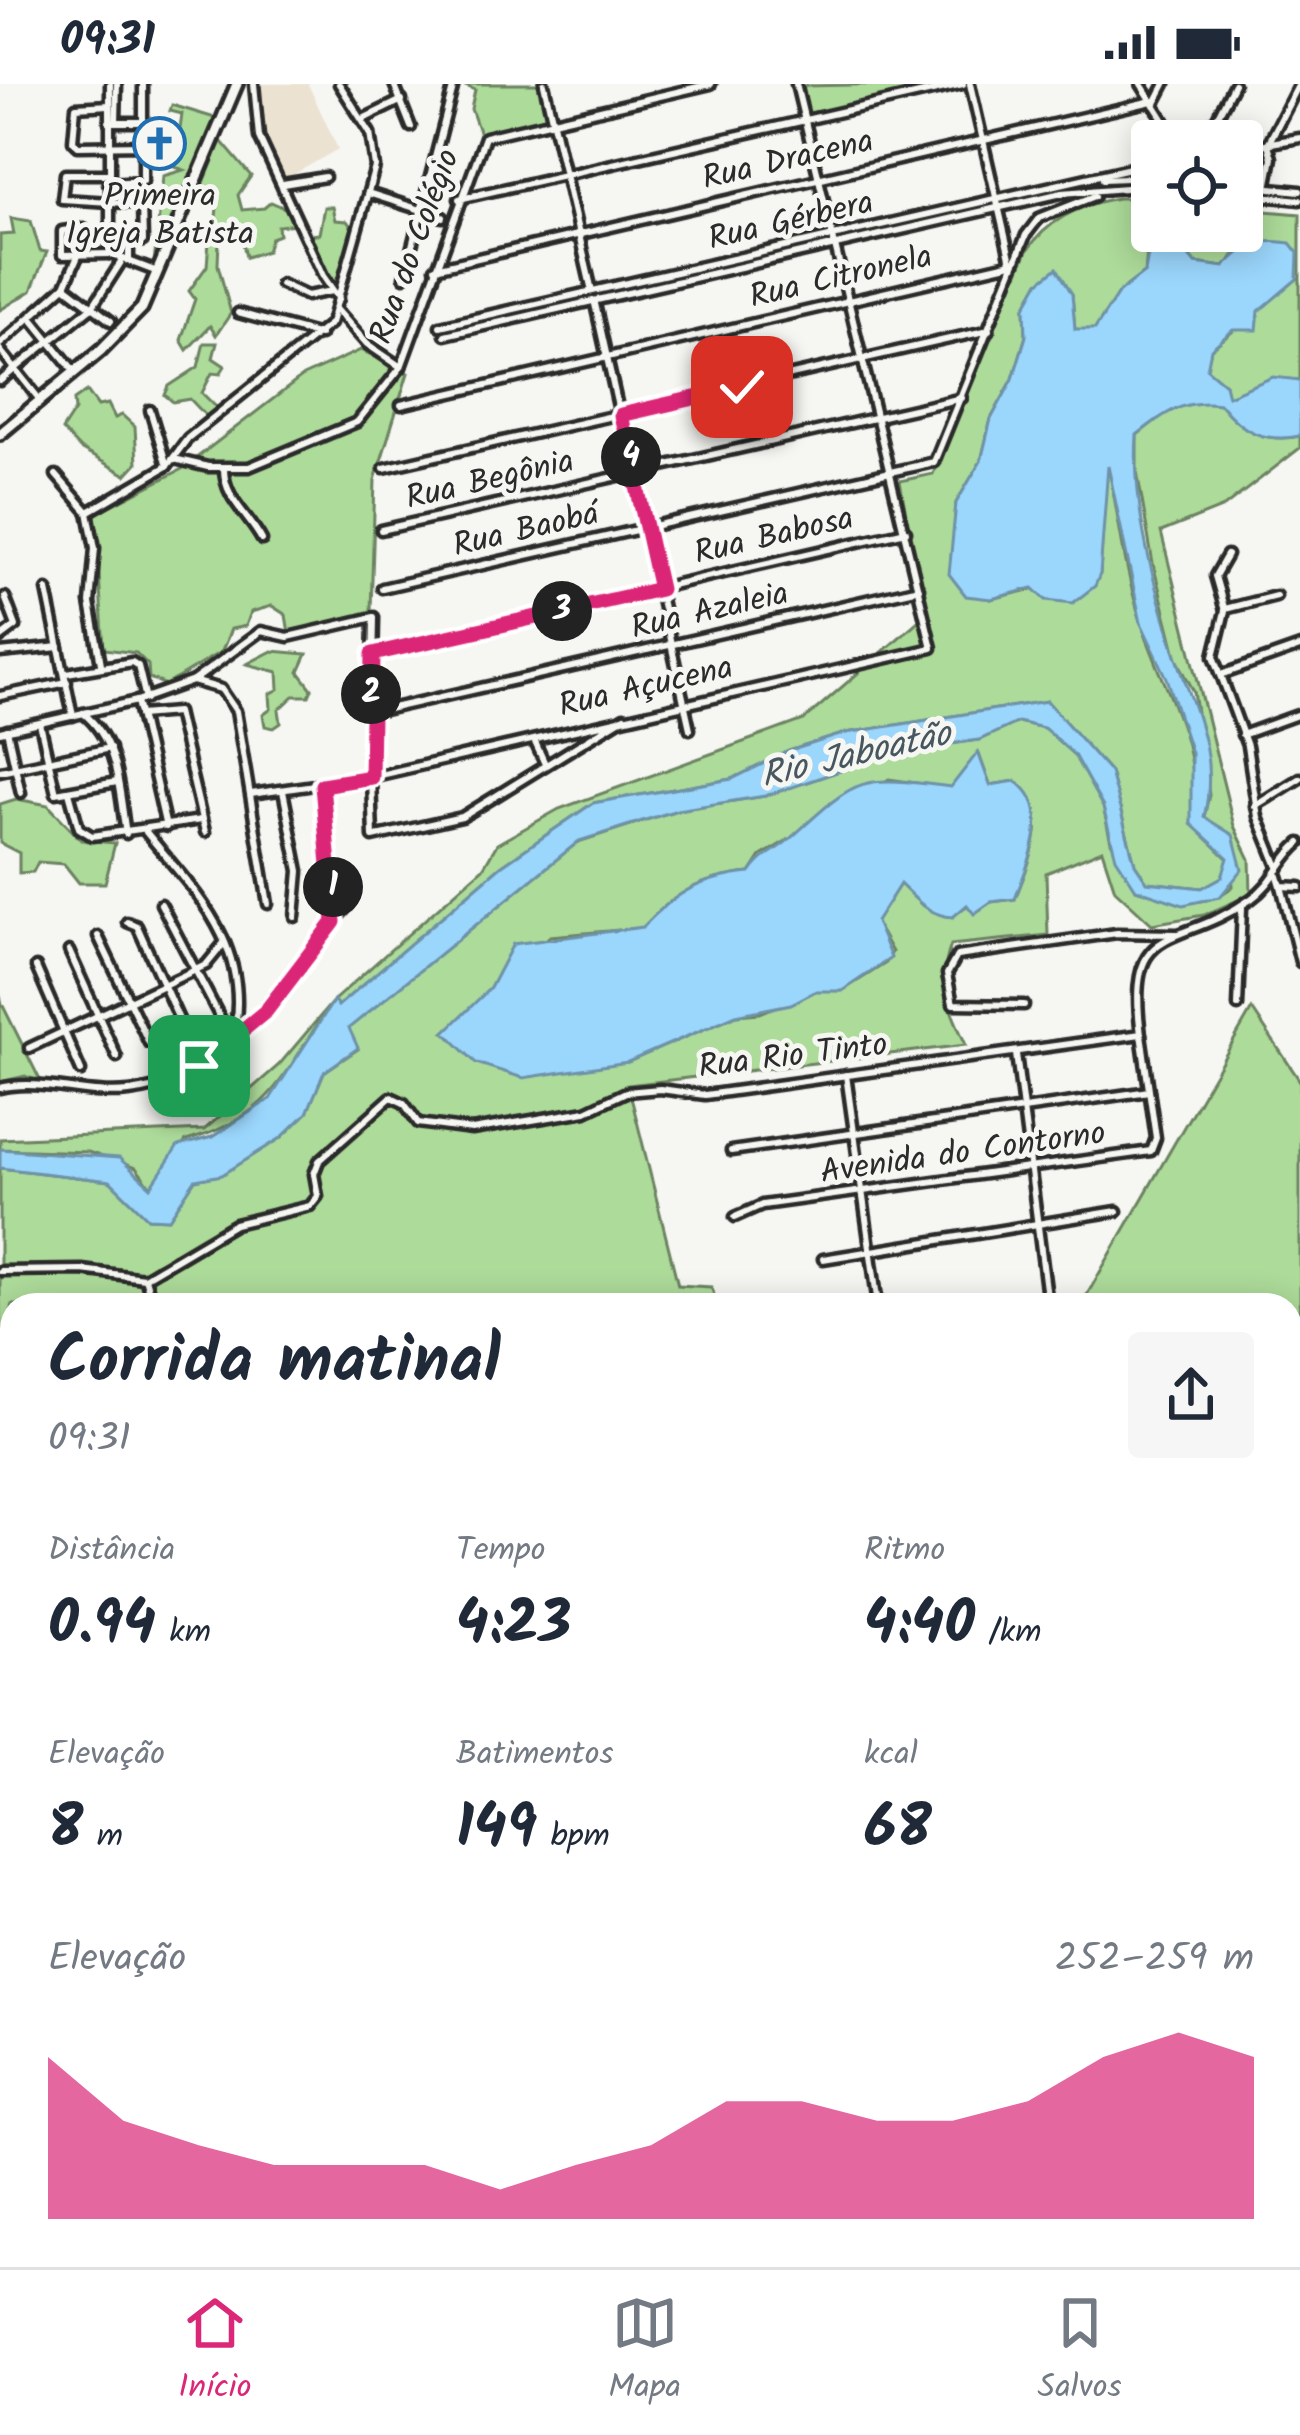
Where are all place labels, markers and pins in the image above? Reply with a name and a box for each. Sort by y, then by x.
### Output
church icon: Primeira Igreja Batista [132,115,188,171]
place label: Primeira Igreja Batista [66,171,254,262]
pin [691,336,793,438]
pin: 4 [601,427,661,487]
pin: 3 [532,581,592,641]
pin: 2 [341,664,401,724]
pin: 1 [303,857,363,917]
pin [148,1015,250,1117]

